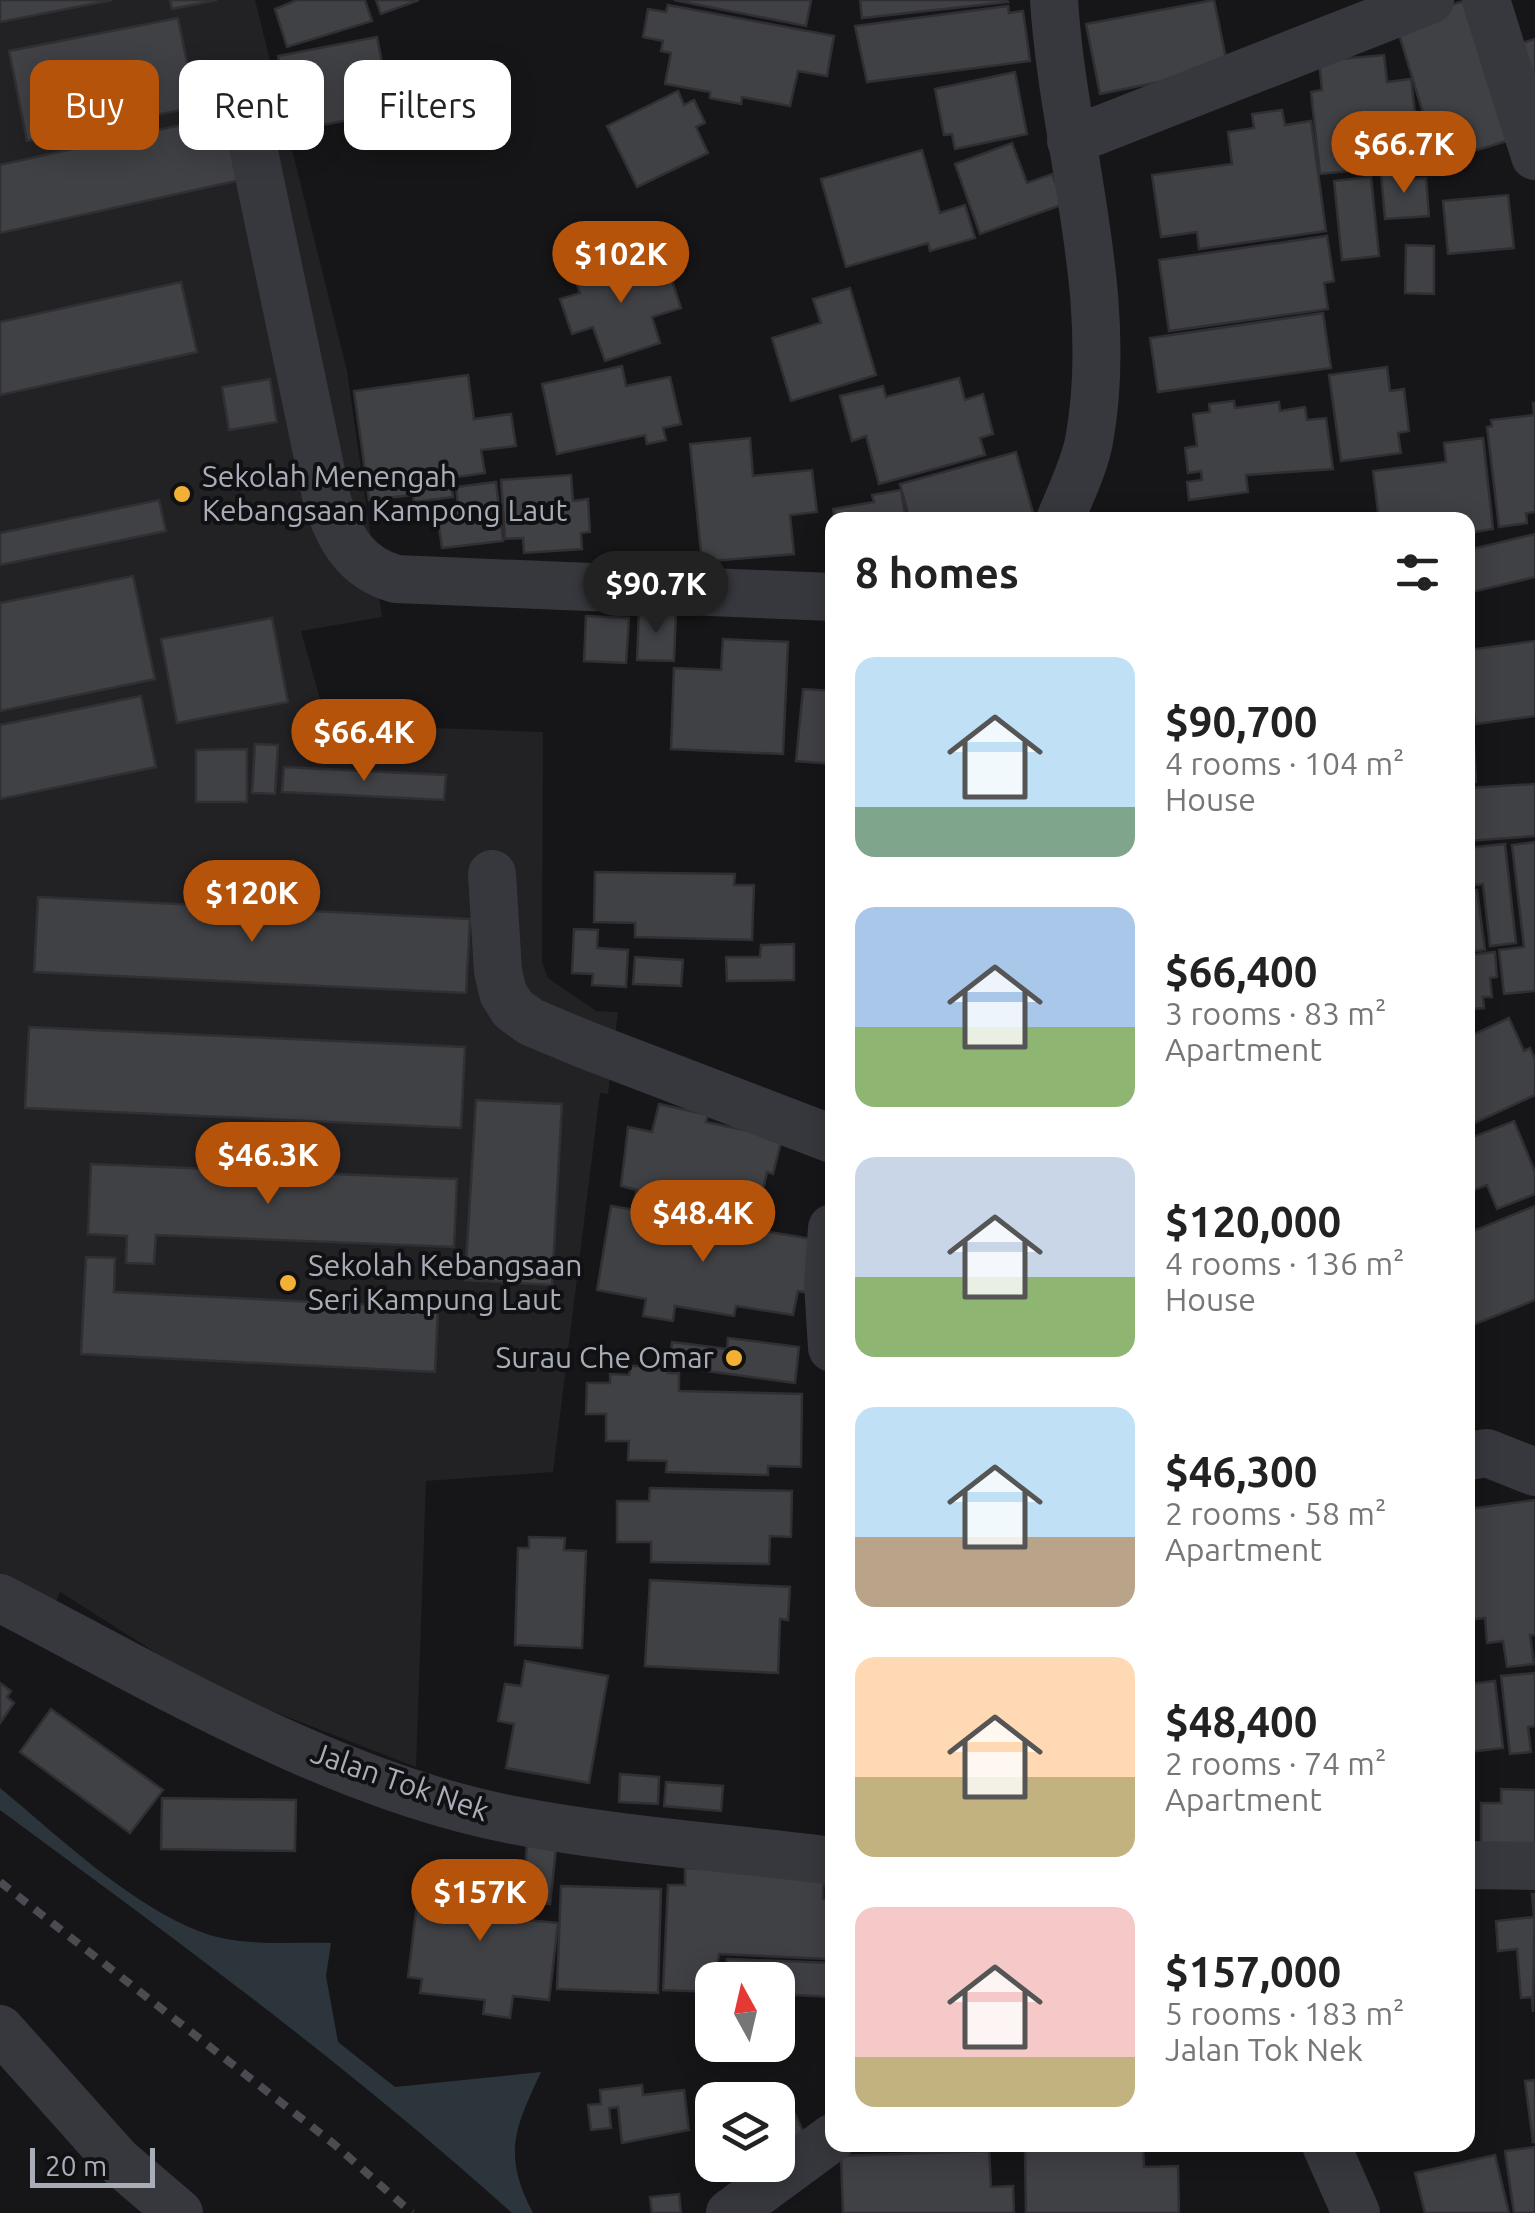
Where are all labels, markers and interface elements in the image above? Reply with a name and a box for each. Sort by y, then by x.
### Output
chip: Buy [30,60,159,150]
chip: Rent [179,60,324,150]
chip: Filters [344,60,511,150]
pin: $66.7K [1323,111,1485,196]
text: $66.7K [1353,125,1455,161]
pin: $102K [551,221,691,306]
text: $102K [574,235,668,271]
place label: Sekolah Menengah Kebangsaan Kampong Laut [202,459,567,527]
marker: Sekolah Menengah Kebangsaan Kampong Laut [171,483,193,505]
icon: filters [1390,545,1445,600]
text: 8 homes [855,549,1019,596]
pin: $90.7K [575,551,737,636]
text: $90.7K [605,565,707,601]
icon: home [935,697,1055,817]
text: $90,700 [1165,698,1317,745]
pin: $66.4K [283,699,445,784]
text: $66.4K [313,713,415,749]
text: 4 rooms · 104 m² [1165,745,1405,781]
text: House [1165,781,1256,817]
pin: $120K [182,860,322,945]
text: $120K [205,874,299,910]
icon: home [935,947,1055,1067]
text: $66,400 [1165,948,1317,995]
text: 3 rooms · 83 m² [1165,995,1386,1031]
text: Apartment [1165,1031,1322,1067]
pin: $46.3K [187,1122,349,1207]
text: $46.3K [217,1136,319,1172]
pin: $48.4K [622,1180,784,1265]
text: $48.4K [652,1194,754,1230]
icon: home [935,1197,1055,1317]
text: $120,000 [1165,1198,1341,1245]
text: 4 rooms · 136 m² [1165,1245,1405,1281]
place label: Sekolah Kebangsaan Seri Kampung Laut [308,1248,583,1316]
marker: Sekolah Kebangsaan Seri Kampung Laut [277,1272,299,1294]
text: House [1165,1281,1256,1317]
place label: Surau Che Omar [495,1340,715,1374]
marker: Surau Che Omar [723,1347,745,1369]
icon: home [935,1447,1055,1567]
text: $46,300 [1165,1448,1317,1495]
text: 2 rooms · 58 m² [1165,1495,1386,1531]
text: Apartment [1165,1531,1322,1567]
icon: home [935,1697,1055,1817]
text: $48,400 [1165,1698,1317,1745]
street label: Jalan Tok Nek [307,1735,494,1827]
text: 2 rooms · 74 m² [1165,1745,1386,1781]
text: Apartment [1165,1781,1322,1817]
pin: $157K [410,1859,550,1944]
text: $157K [433,1873,527,1909]
icon: home [935,1947,1055,2067]
text: $157,000 [1165,1948,1341,1995]
north arrow [695,1962,795,2062]
map controls [695,1962,795,2182]
text: 5 rooms · 183 m² [1165,1995,1405,2031]
text: Jalan Tok Nek [1165,2031,1363,2067]
button: layers [695,2082,795,2182]
scale bar [30,2143,155,2188]
text: 20 m [45,2150,107,2181]

